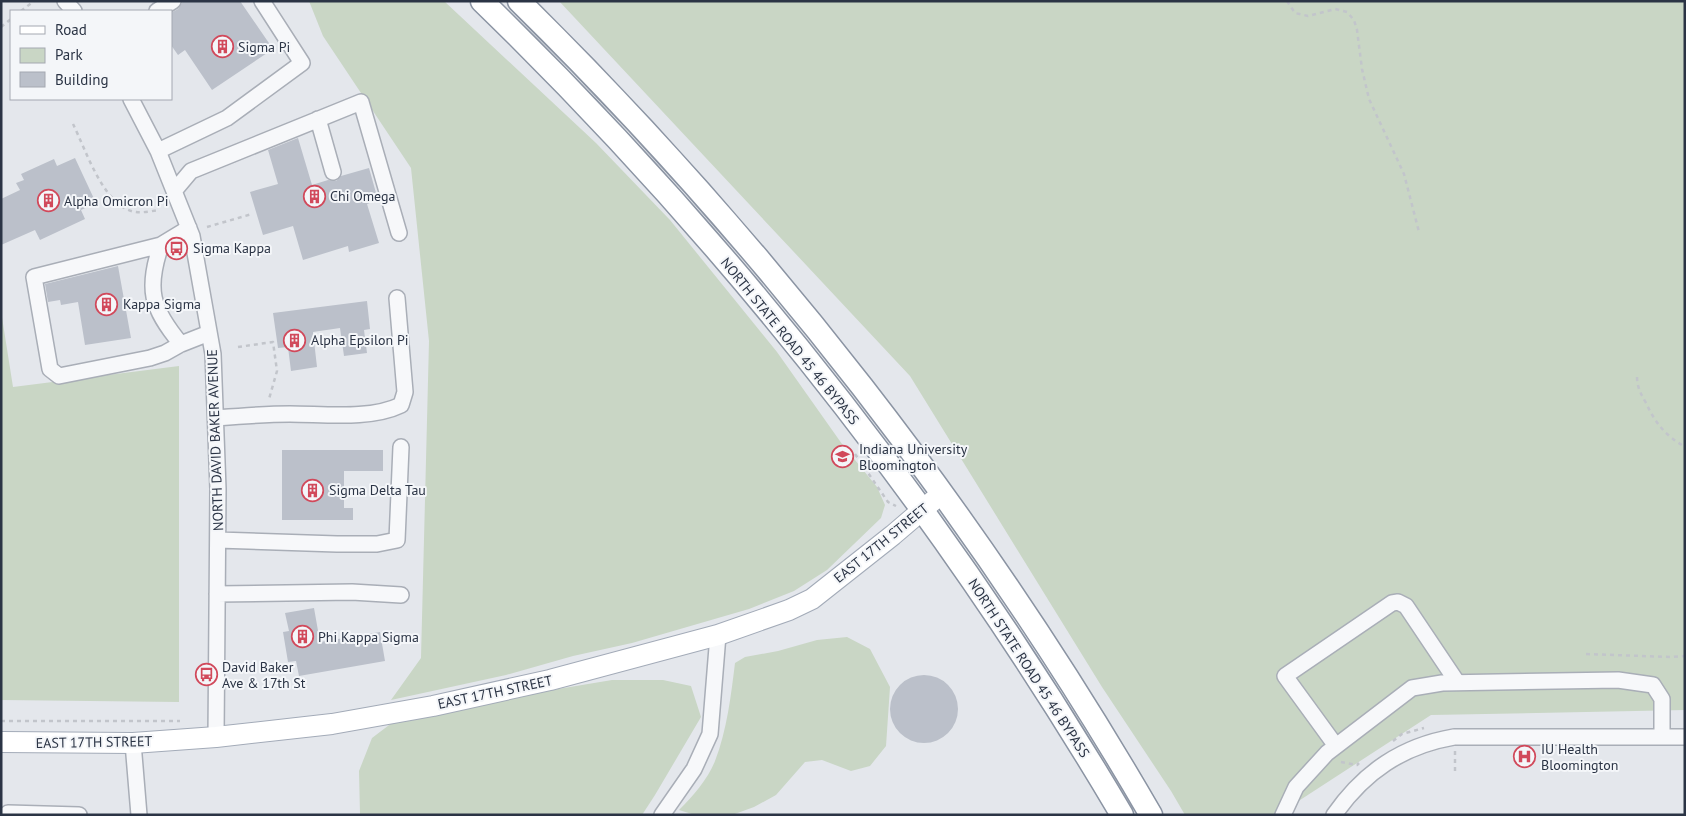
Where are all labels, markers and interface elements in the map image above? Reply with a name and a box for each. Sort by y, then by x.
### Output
legend [10,10,172,100]
text: Road [55,20,87,39]
building icon: Sigma Pi [210,35,234,59]
place label: Sigma Pi [238,38,290,56]
text: Park [55,45,83,64]
text: Building [55,70,109,89]
building icon: Chi Omega [302,184,326,208]
place label: Chi Omega [330,187,396,205]
building icon: Alpha Omicron Pi [36,189,60,213]
place label: Alpha Omicron Pi [64,192,168,210]
bus stop icon: Sigma Kappa [165,236,189,260]
place label: Sigma Kappa [193,239,271,257]
street label: NORTH STATE ROAD 45 46 BYPASS [717,254,863,428]
building icon: Kappa Sigma [95,292,119,316]
place label: Kappa Sigma [123,295,201,313]
building icon: Alpha Epsilon Pi [283,328,307,352]
place label: Alpha Epsilon Pi [311,331,408,349]
street label: NORTH DAVID BAKER AVENUE [203,349,227,531]
place label: Indiana University Bloomington [859,440,968,474]
school or university icon: Indiana University Bloomington [831,445,855,469]
building icon: Sigma Delta Tau [301,478,325,502]
place label: Sigma Delta Tau [329,481,426,499]
street label: EAST 17TH STREET [830,499,932,587]
street label: NORTH STATE ROAD 45 46 BYPASS [964,575,1094,761]
building icon: Phi Kappa Sigma [290,625,314,649]
place label: Phi Kappa Sigma [318,628,419,646]
place label: David Baker Ave & 17th St [222,658,306,692]
bus stop icon: David Baker Ave & 17th St [194,663,218,687]
street label: EAST 17TH STREET [436,671,554,713]
street label: EAST 17TH STREET [36,732,153,752]
place label: IU Health Bloomington [1541,740,1618,774]
hospital icon: IU Health Bloomington [1513,745,1537,769]

